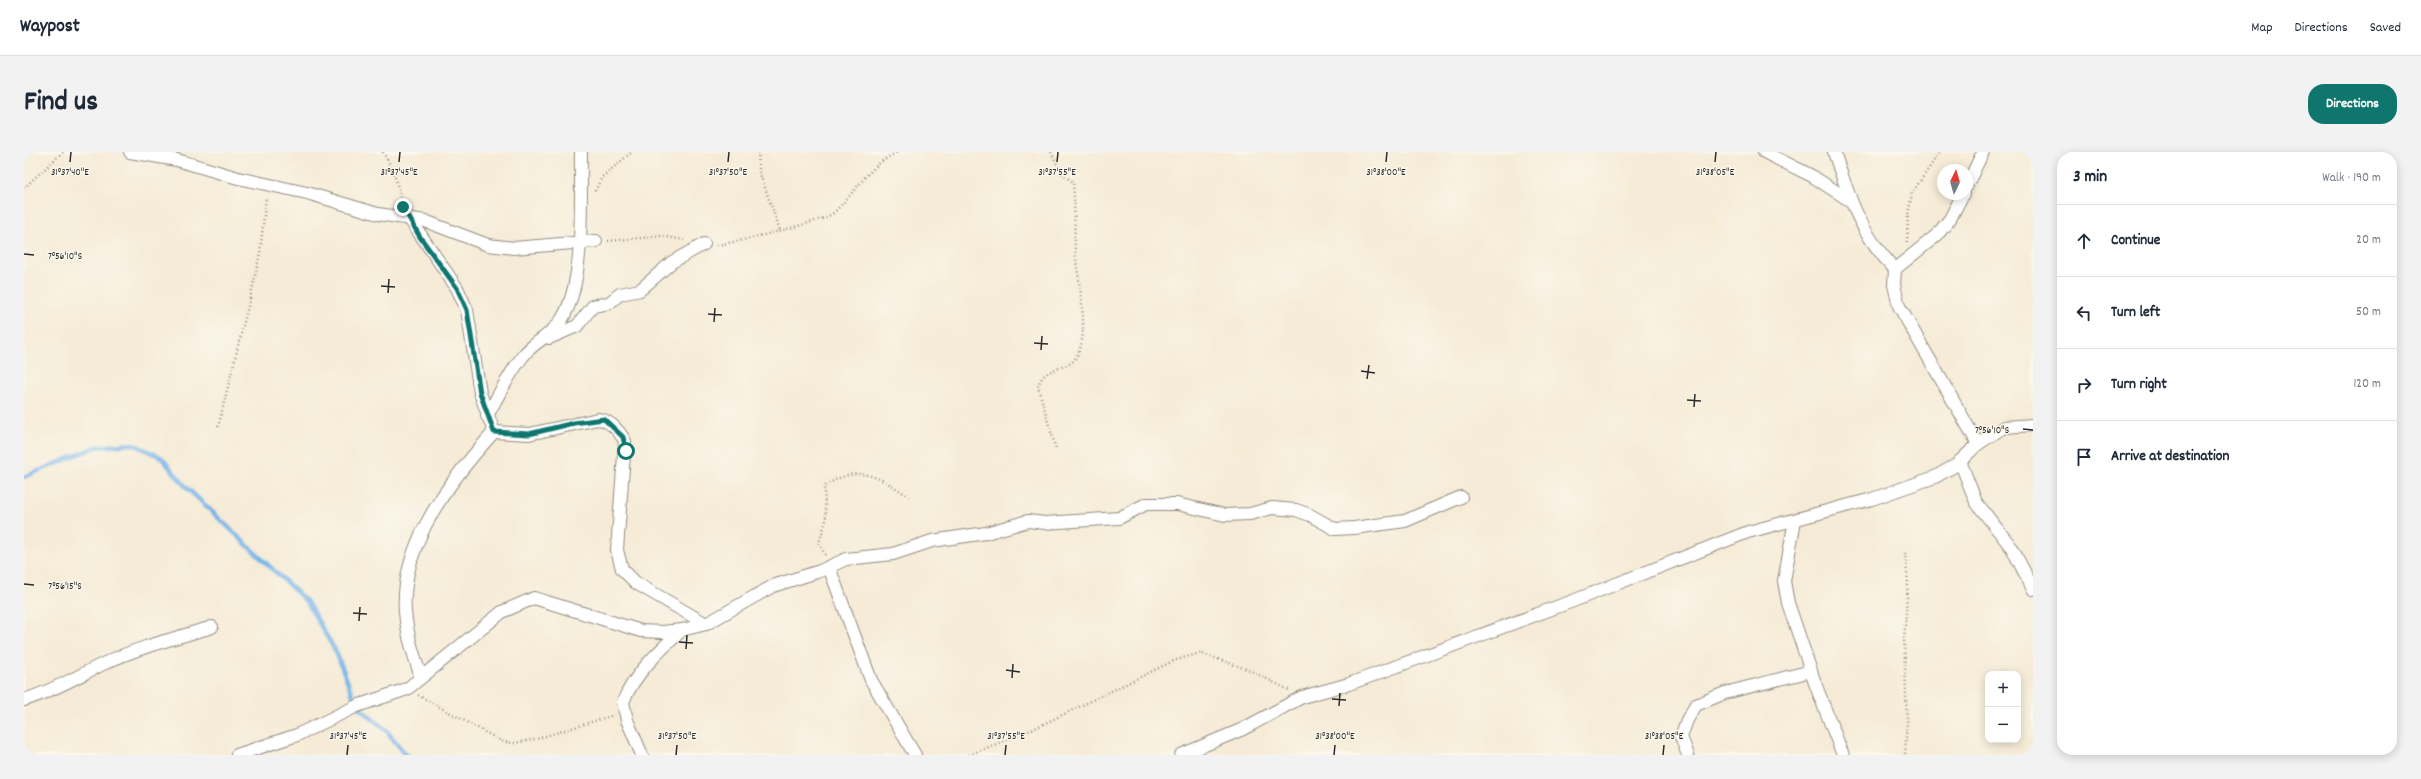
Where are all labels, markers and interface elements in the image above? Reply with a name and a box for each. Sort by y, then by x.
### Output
text: Waypost [20,14,80,41]
text: Map [2251,18,2273,38]
text: Directions [2295,18,2348,38]
text: Saved [2370,18,2401,38]
text: Find us [24,84,98,124]
button: Directions [2308,84,2397,124]
north arrow [1937,164,1973,200]
text: 31°37'40"E [51,166,89,180]
text: 31°37'45"E [381,166,418,180]
text: 31°37'50"E [709,166,748,180]
text: 31°37'55"E [1038,166,1076,180]
text: 31°38'00"E [1366,166,1406,180]
text: 31°38'05"E [1696,166,1735,180]
text: 3 min [2073,166,2107,190]
text: Walk · 190 m [2322,169,2381,188]
route end [394,198,412,216]
icon: ahead [2073,230,2095,252]
text: Continue [2111,230,2160,252]
text: 20 m [2356,231,2381,250]
text: 7°56'10"S [48,250,82,264]
icon: left [2073,302,2095,324]
text: Turn left [2111,302,2160,324]
text: 50 m [2356,303,2381,322]
icon: right [2073,374,2095,396]
text: Turn right [2111,374,2167,396]
text: 120 m [2353,375,2381,394]
text: 7°56'10"S [1975,424,2009,438]
route start [617,442,635,460]
icon: arrive [2073,446,2095,468]
text: Arrive at destination [2111,446,2229,468]
text: 7°56'15"S [48,580,82,594]
map controls [1985,671,2021,743]
button: + [1985,671,2021,707]
button: − [1985,707,2021,743]
text: 31°37'45"E [330,730,367,744]
text: 31°37'50"E [658,730,697,744]
text: 31°37'55"E [987,730,1025,744]
text: 31°38'00"E [1315,730,1355,744]
text: 31°38'05"E [1645,730,1684,744]

